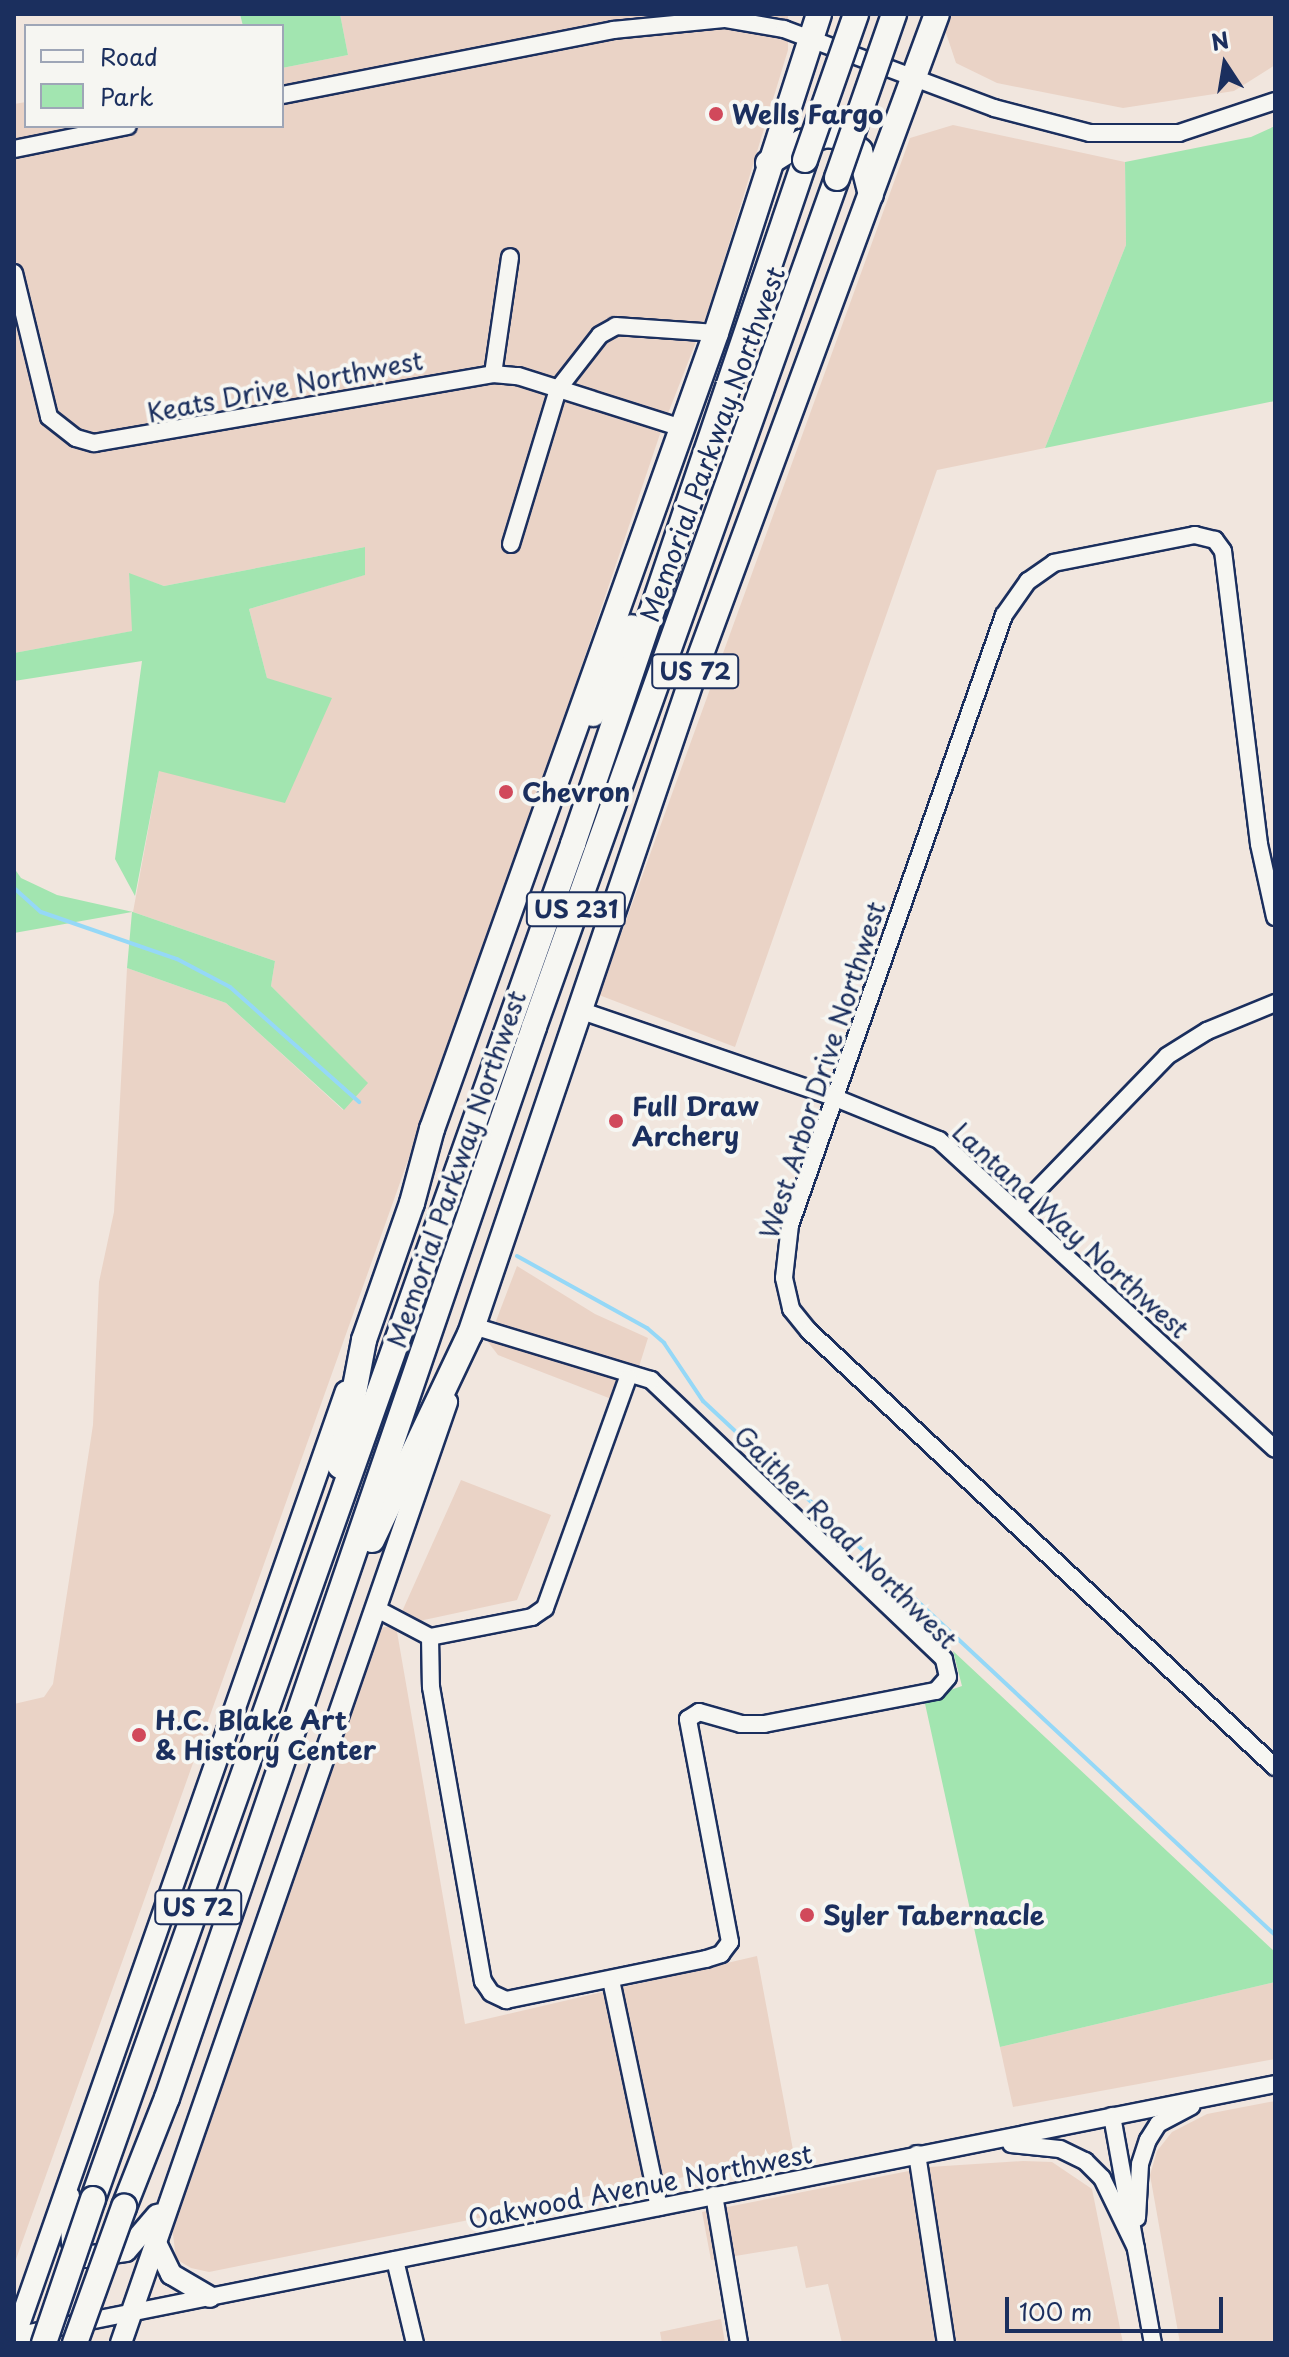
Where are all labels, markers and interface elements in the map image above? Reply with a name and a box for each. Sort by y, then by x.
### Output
text: N [1208,22,1232,58]
legend [24,24,284,128]
north arrow [1185,24,1265,104]
text: Road [100,38,158,74]
text: Park [100,78,154,114]
place label: Wells Fargo [732,98,885,130]
marker: Wells Fargo [707,105,725,123]
street label: Memorial Parkway Northwest [633,262,791,626]
street label: Keats Drive Northwest [144,344,426,428]
road number: US 72 [651,651,739,691]
place label: Chevron [522,776,630,808]
marker: Chevron [497,783,515,801]
road number: US 231 [526,889,626,929]
street label: West Arbor Drive Northwest [752,897,892,1243]
street label: Memorial Parkway Northwest [380,986,532,1352]
place label: Full Draw Archery [632,1090,759,1152]
marker: Full Draw Archery [607,1112,625,1130]
street label: Lantana Way Northwest [947,1116,1195,1344]
street label: Gaither Road Northwest [727,1418,965,1656]
place label: H.C. Blake Art & History Center [155,1704,380,1766]
marker: H.C. Blake Art & History Center [130,1726,148,1744]
road number: US 72 [154,1887,242,1927]
place label: Syler Tabernacle [823,1899,1046,1931]
marker: Syler Tabernacle [798,1906,816,1924]
street label: Oakwood Avenue Northwest [465,2137,815,2235]
scale bar [1009,2281,1227,2331]
text: 100 m [1019,2293,1092,2329]

